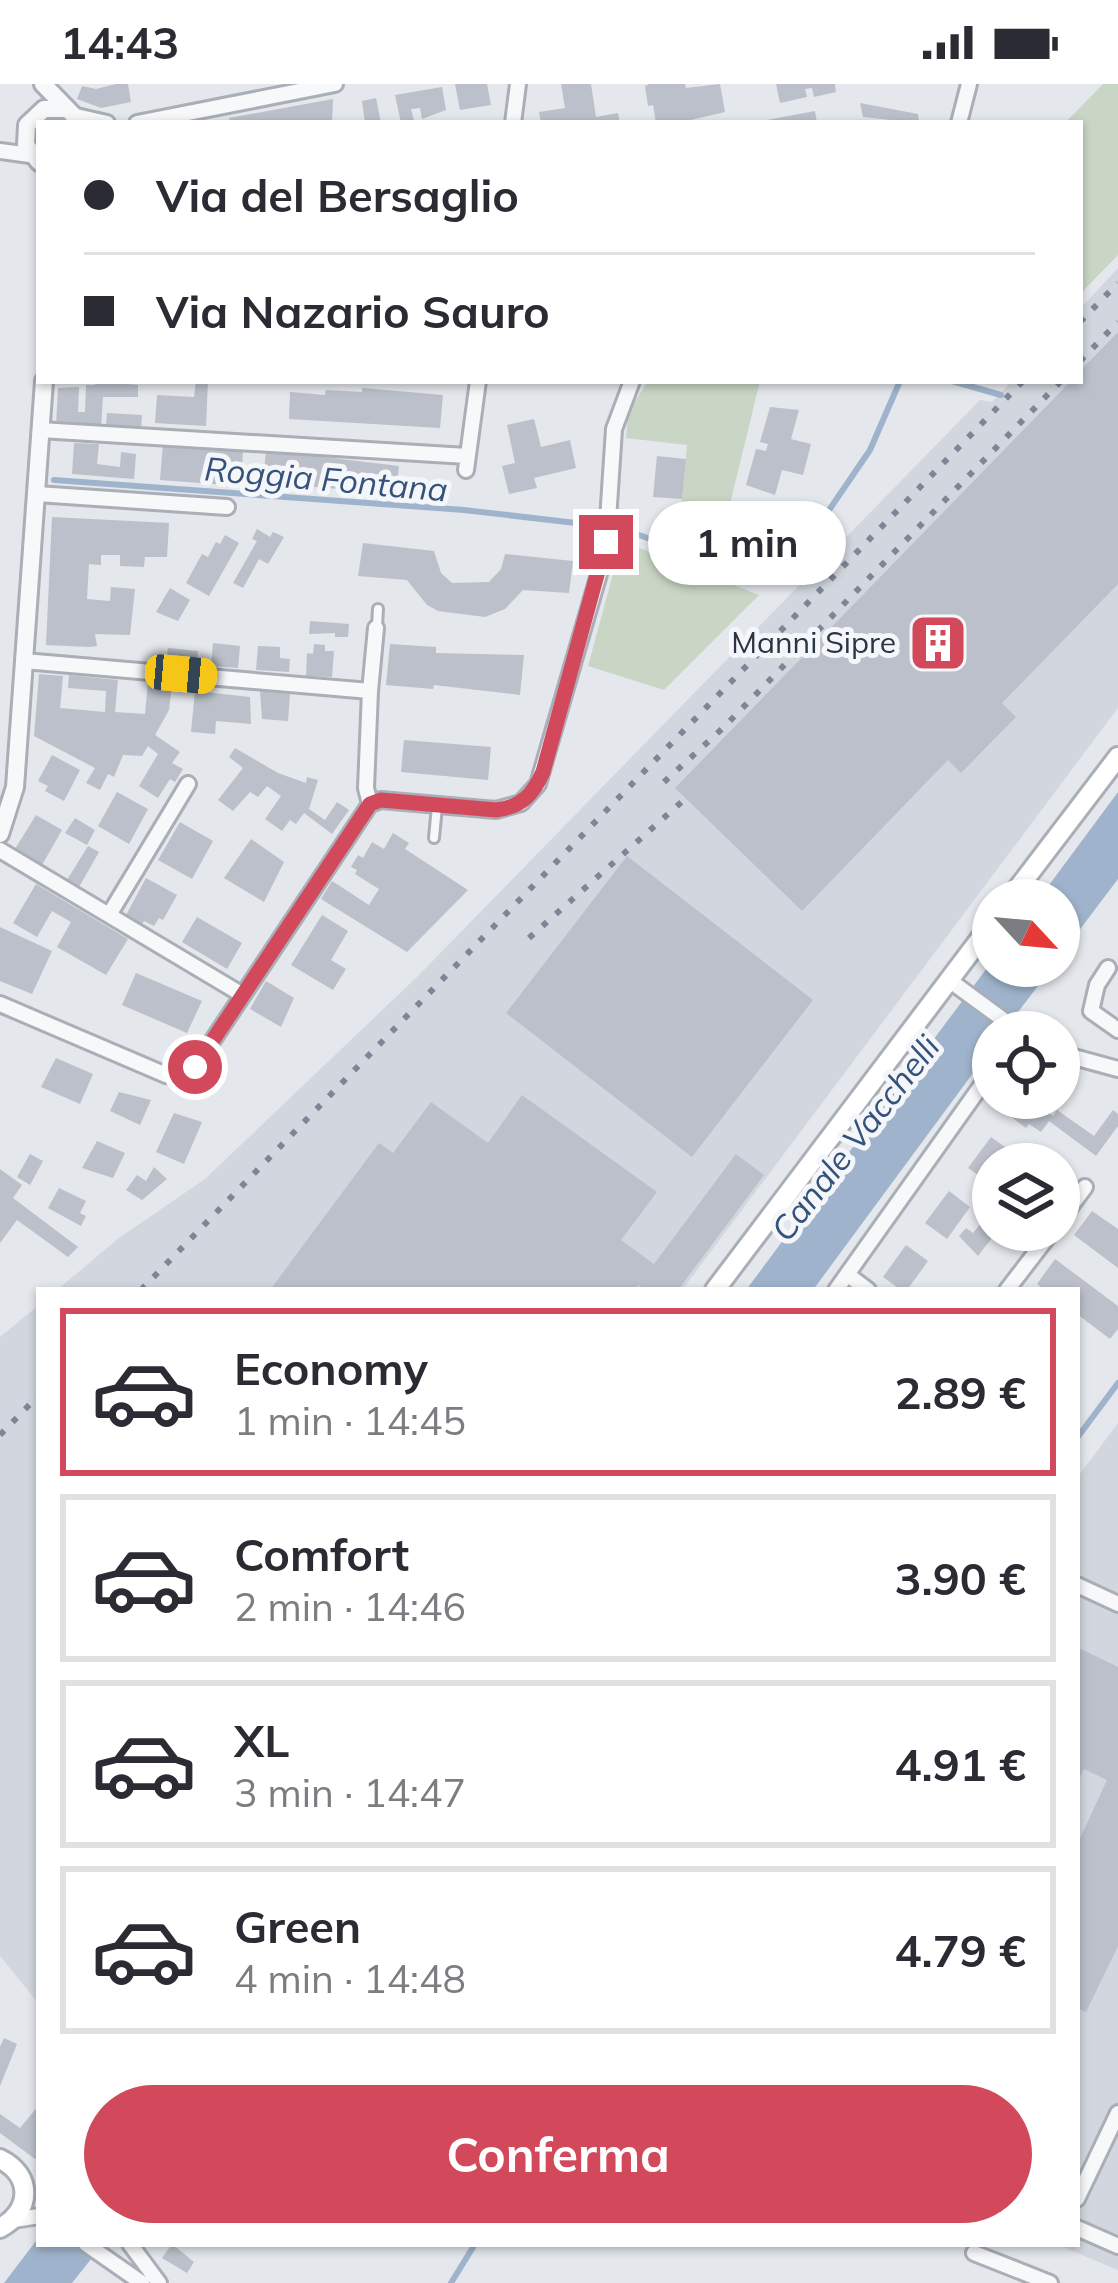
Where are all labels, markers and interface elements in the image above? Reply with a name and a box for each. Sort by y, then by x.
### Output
text: 14:43 [60,14,179,70]
text: Via del Bersaglio [156,167,519,223]
text: Via Nazario Sauro [156,283,550,339]
water label: Roggia Fontana [203,447,449,510]
callout: 1 min [648,500,846,584]
route end [579,515,633,569]
text: 1 min [696,518,798,567]
building icon: Manni Sipre [907,612,969,674]
place label: Manni Sipre [731,623,896,661]
car [144,653,218,695]
north arrow [972,879,1080,987]
map controls [972,879,1080,1251]
button: locate [972,1011,1080,1119]
water label: Canale Vacchelli [762,1027,948,1249]
route start [168,1040,222,1094]
button: layers [972,1143,1080,1251]
icon: car [90,1338,198,1446]
text: Economy [234,1340,428,1396]
text: 2.89 € [895,1364,1026,1420]
text: 1 min · 14:45 [234,1396,466,1445]
icon: car [90,1524,198,1632]
text: Comfort [234,1526,409,1582]
text: 3.90 € [895,1550,1026,1606]
text: 2 min · 14:46 [234,1582,466,1631]
icon: car [90,1710,198,1818]
text: XL [234,1712,289,1768]
text: 4.91 € [895,1736,1026,1792]
text: 3 min · 14:47 [234,1768,466,1817]
icon: car [90,1896,198,2004]
text: Green [234,1898,361,1954]
text: 4.79 € [895,1922,1026,1978]
text: 4 min · 14:48 [234,1954,466,2003]
button: Conferma [84,2085,1032,2223]

